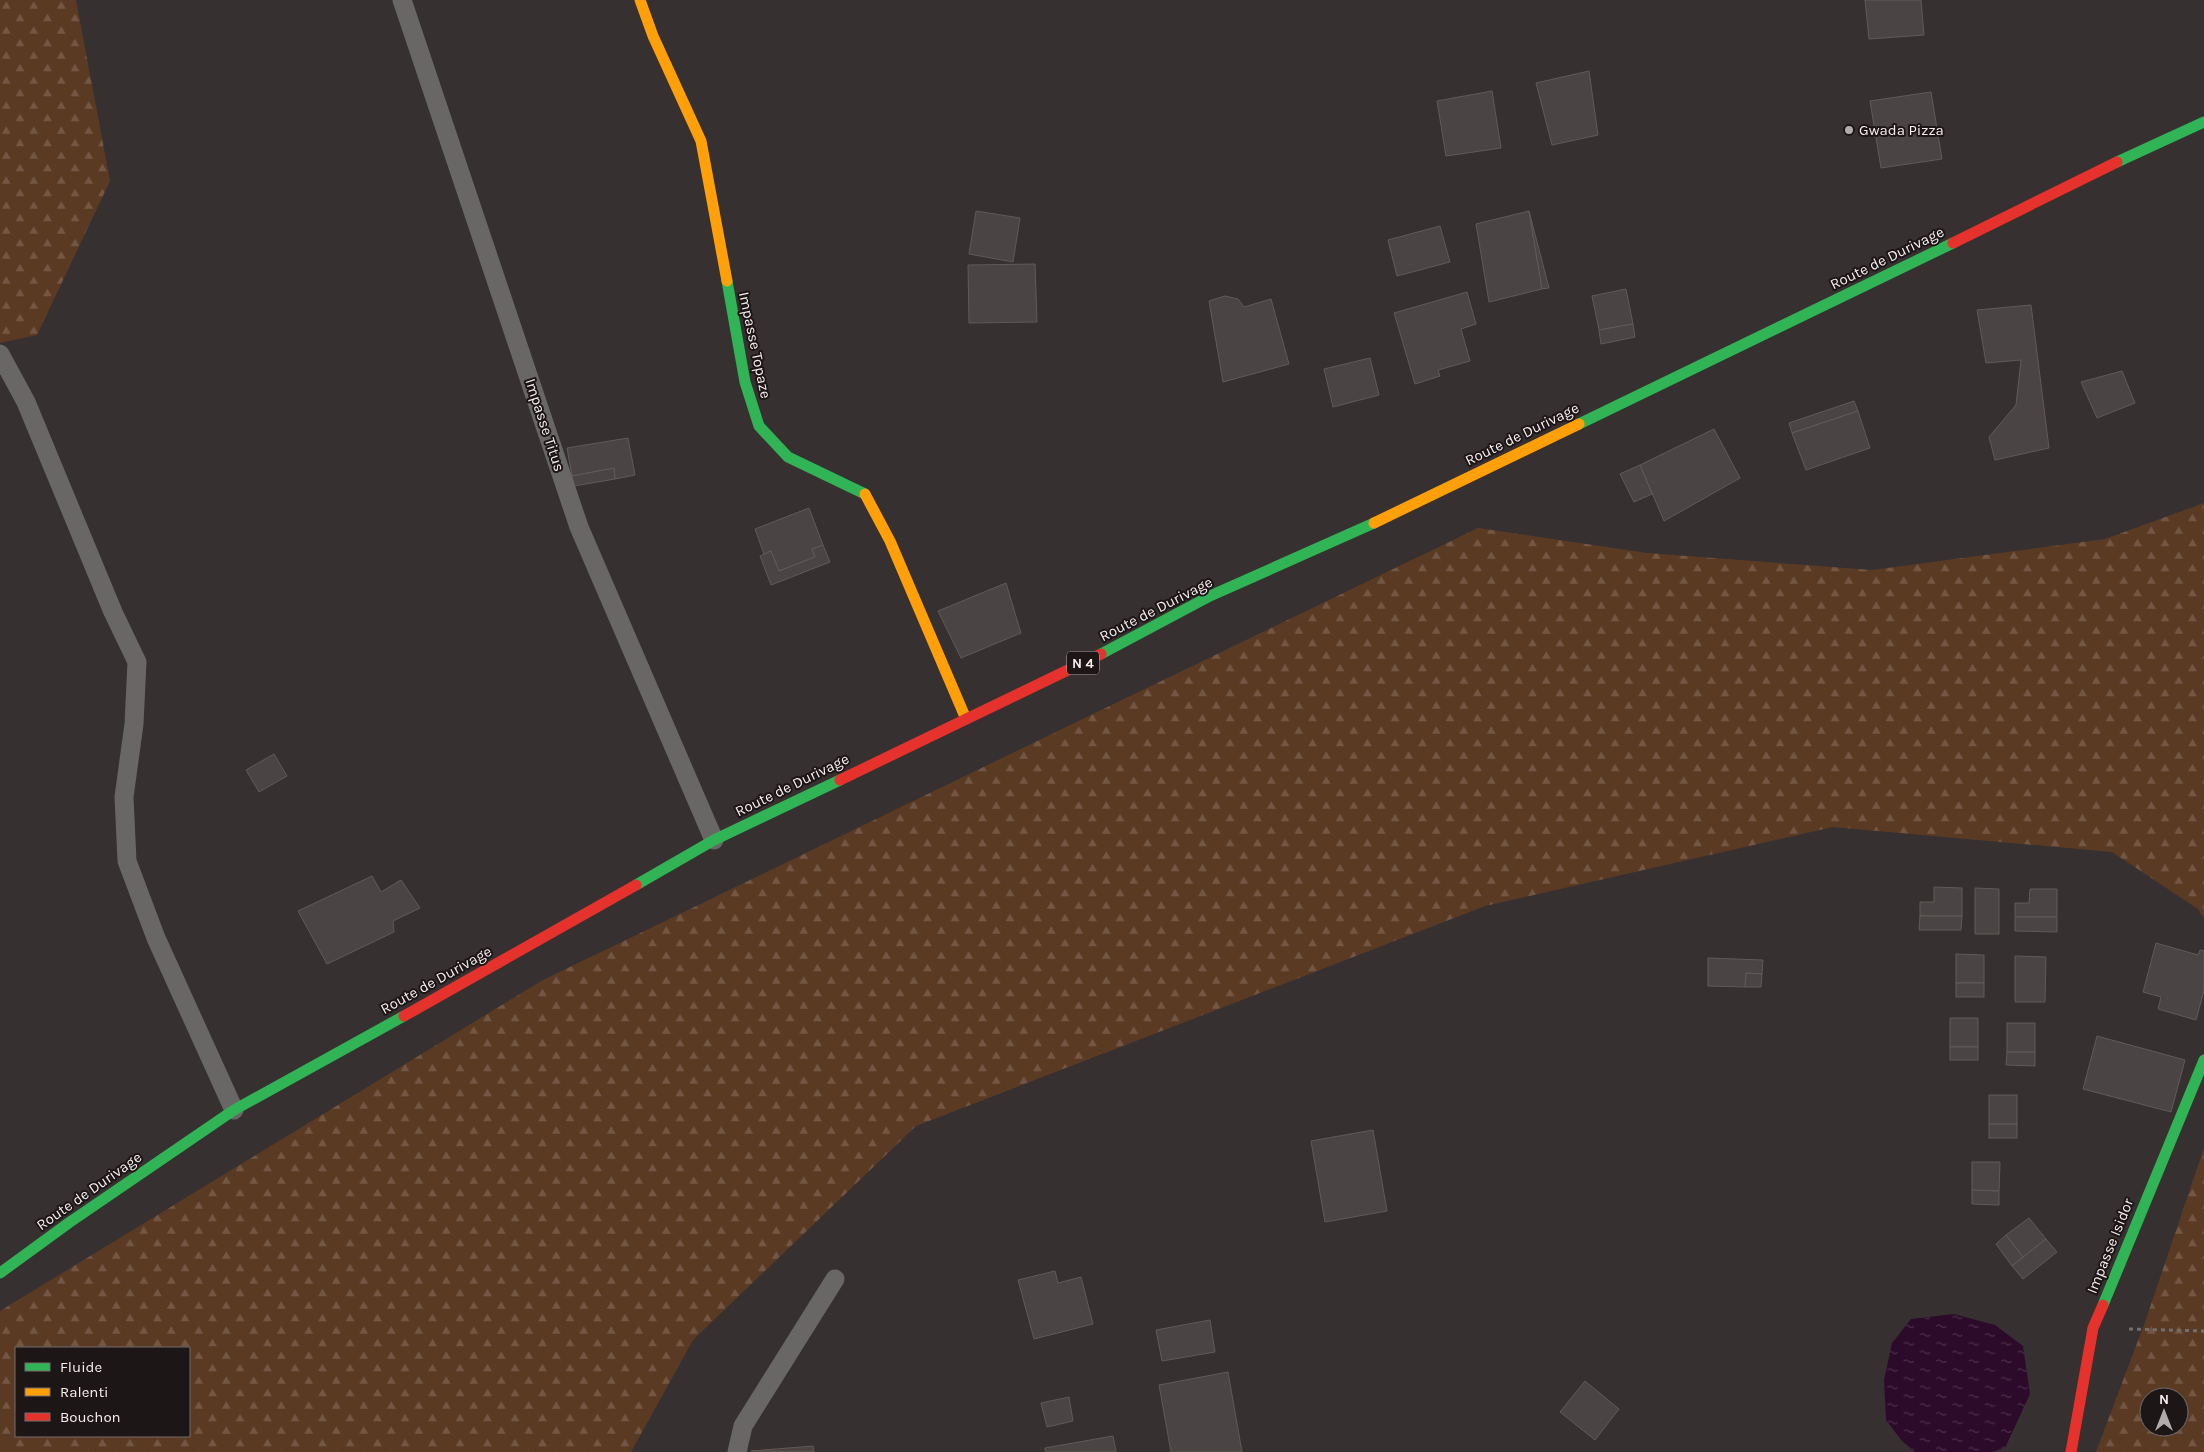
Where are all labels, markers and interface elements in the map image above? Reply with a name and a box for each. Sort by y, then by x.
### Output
place label: Gwada Pizza [1859,121,1944,139]
marker: Gwada Pizza [1843,124,1855,136]
street label: Route de Durivage [1827,223,1947,293]
street label: Impasse Topaze [735,290,775,400]
street label: Impasse Titus [521,376,569,474]
street label: Route de Durivage [1462,399,1582,469]
street label: Route de Durivage [1097,573,1215,645]
road number: N 4 [1067,651,1099,674]
street label: Route de Durivage [732,750,852,820]
street label: Route de Durivage [377,942,495,1018]
street label: Route de Durivage [33,1148,145,1234]
street label: Impasse Isidor [2083,1195,2138,1296]
legend [15,1347,190,1437]
text: Fluide [60,1358,102,1376]
text: Ralenti [60,1383,109,1401]
north arrow [2139,1387,2189,1437]
text: N [2159,1391,2169,1408]
text: Bouchon [60,1408,121,1426]

